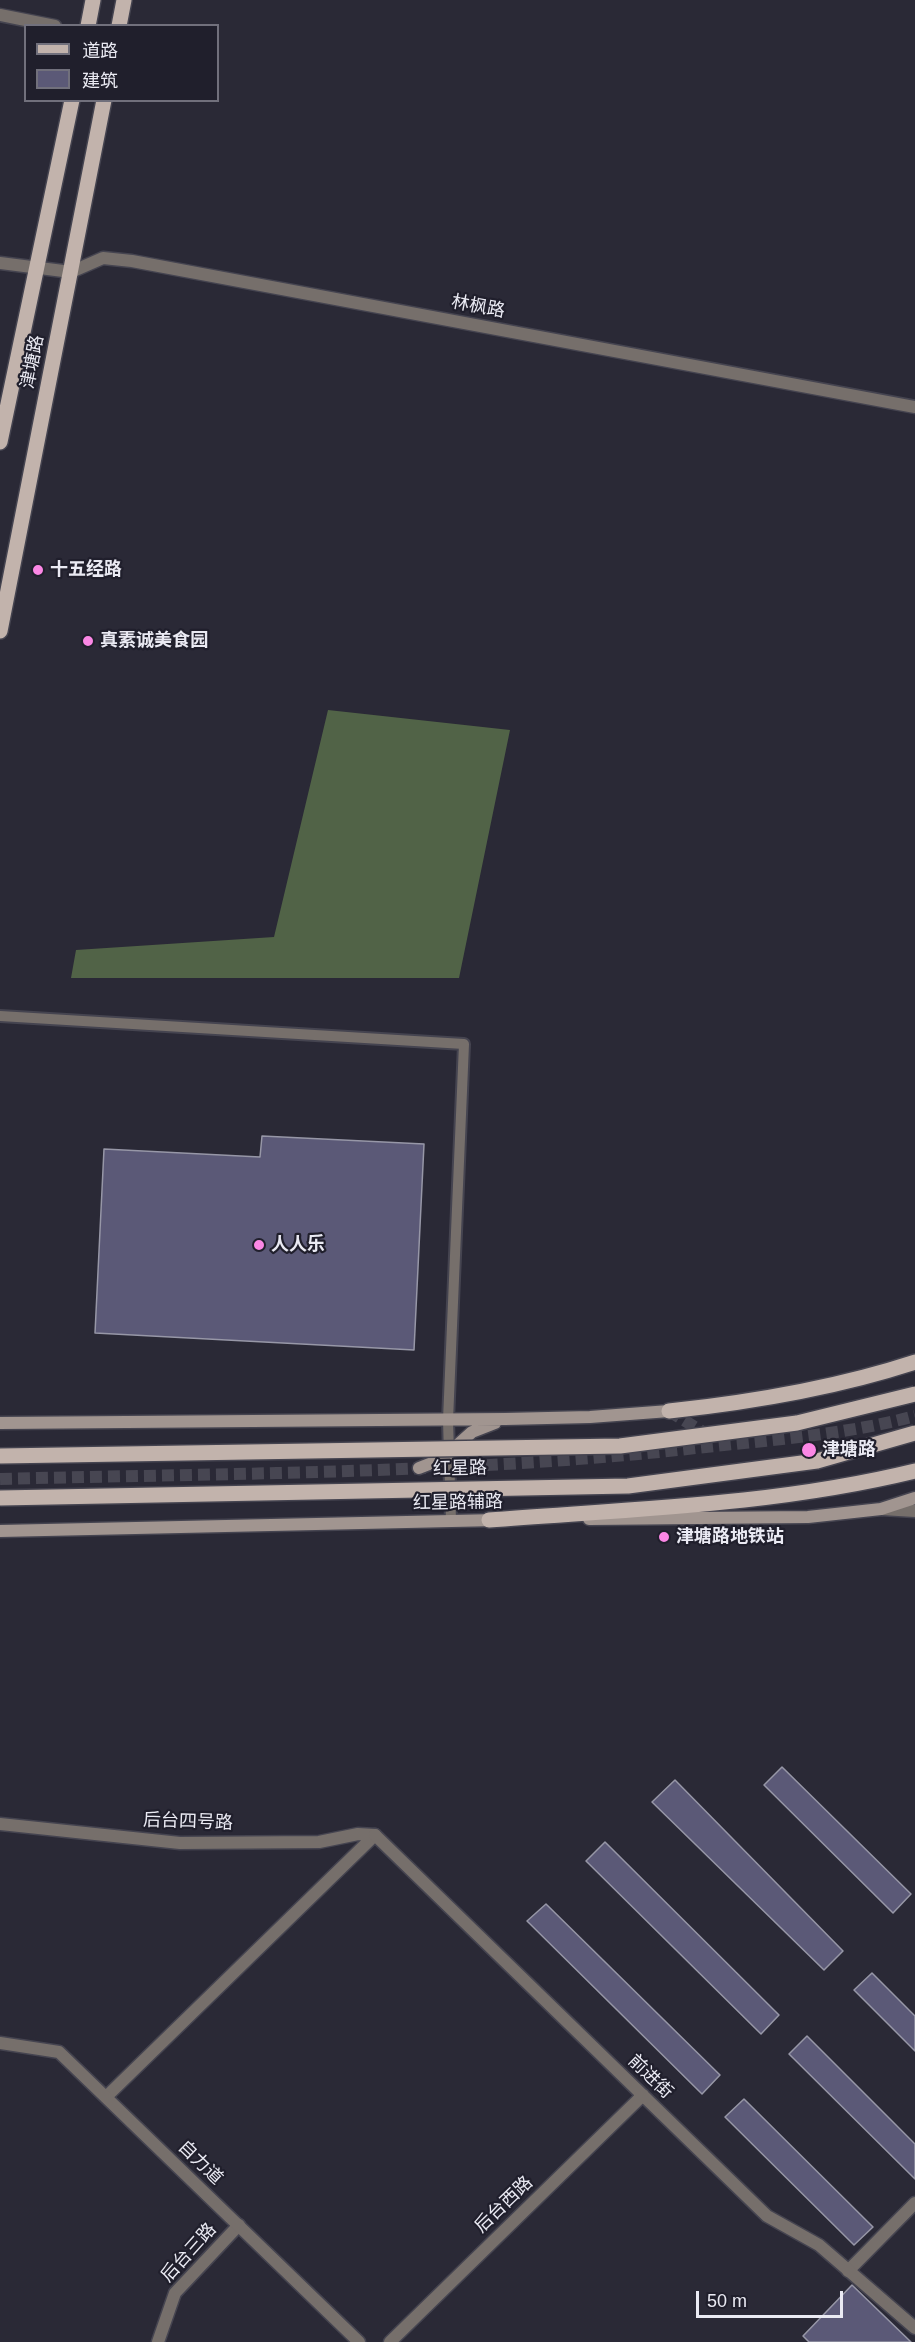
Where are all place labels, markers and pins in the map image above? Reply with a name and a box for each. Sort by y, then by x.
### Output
place label: 十五经路 [50,559,122,581]
marker: 十五经路 [31,563,45,577]
place label: 真素诚美食园 [100,630,208,652]
marker: 真素诚美食园 [81,634,95,648]
place label: 人人乐 [271,1234,325,1256]
marker: 人人乐 [252,1238,266,1252]
place label: 津塘路 [822,1439,876,1461]
marker: 津塘路 [800,1441,818,1459]
place label: 津塘路地铁站 [676,1526,784,1548]
marker: 津塘路地铁站 [657,1530,671,1544]

